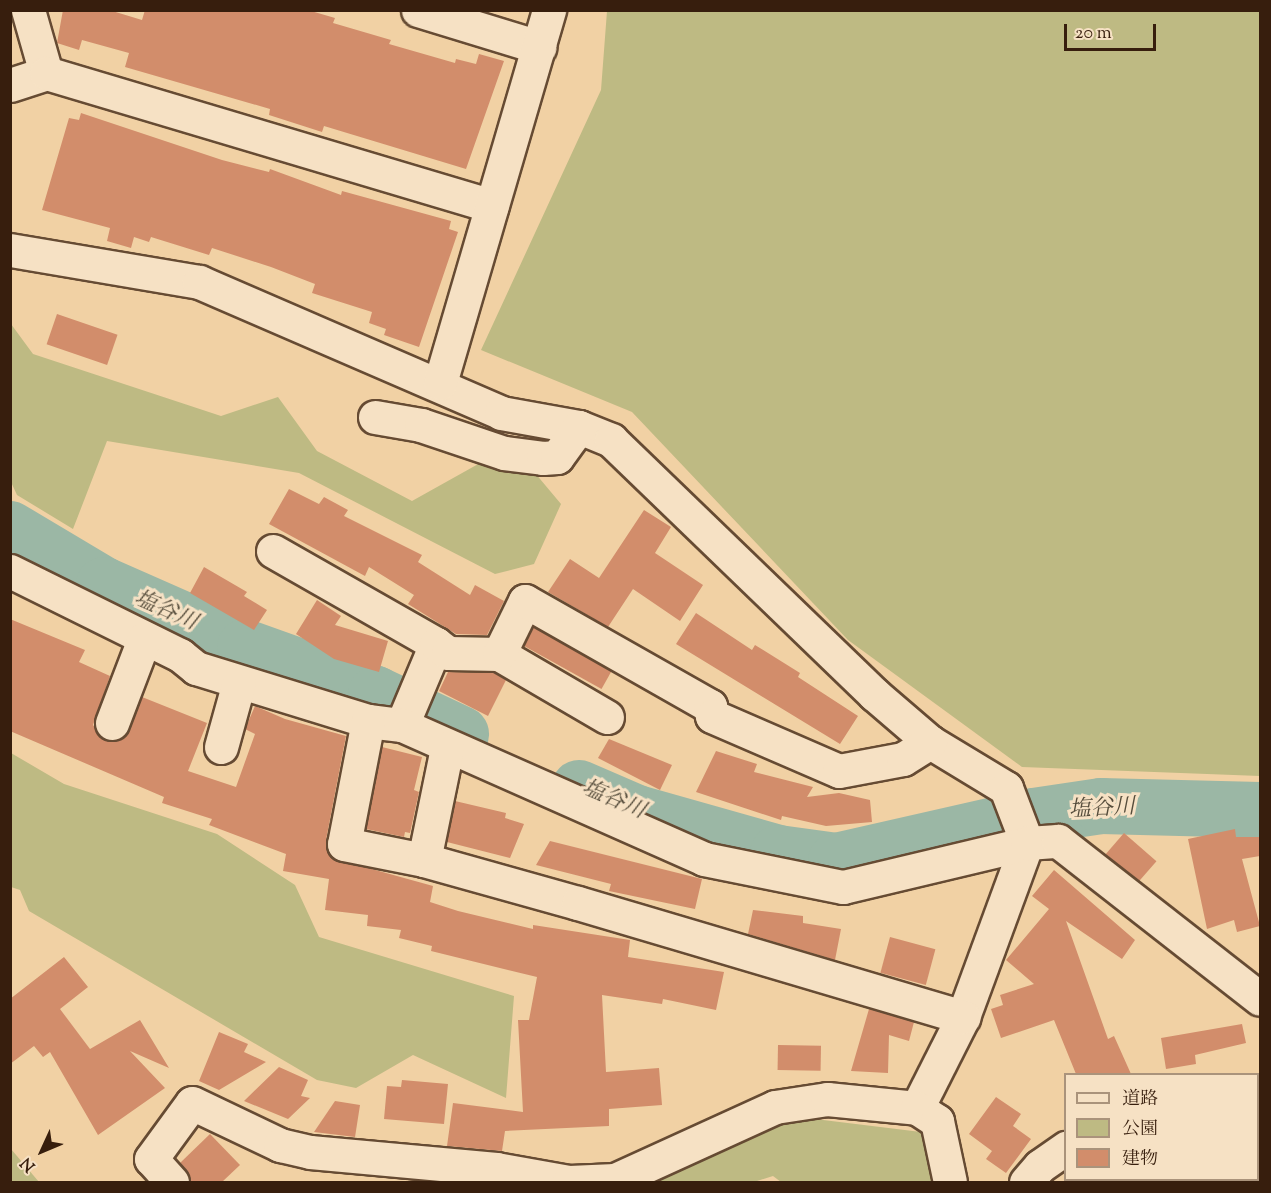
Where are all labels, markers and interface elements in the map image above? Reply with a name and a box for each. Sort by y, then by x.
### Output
scale bar [1067,12,1158,50]
text: 20 m [1075,21,1112,47]
water label: 塩谷川 [129,587,201,637]
water label: 塩谷川 [577,776,649,826]
water label: 塩谷川 [1068,795,1136,825]
legend [1064,1073,1259,1181]
text: 道路 [1122,1087,1158,1113]
text: 公園 [1122,1117,1158,1143]
north arrow [12,1121,72,1181]
text: 建物 [1122,1147,1158,1173]
text: N [16,1151,41,1176]

